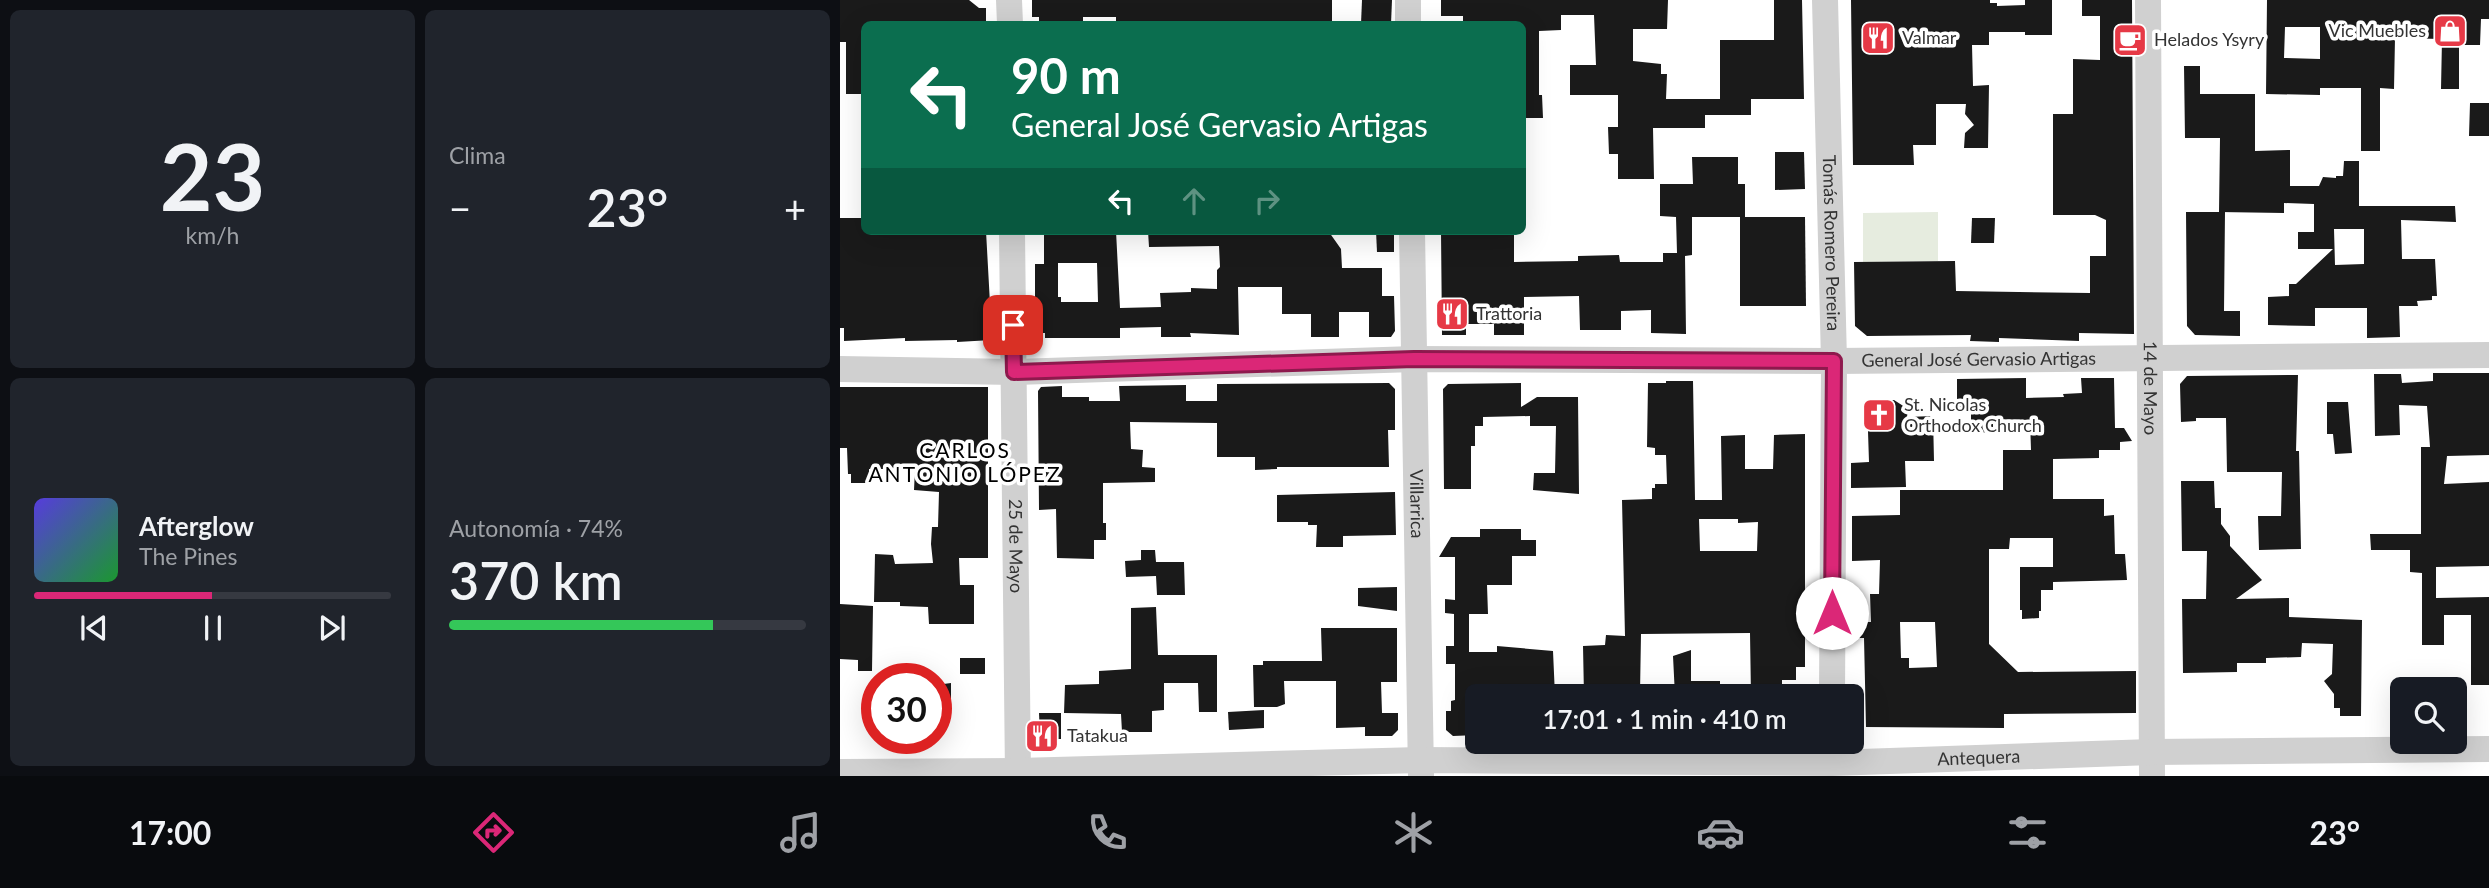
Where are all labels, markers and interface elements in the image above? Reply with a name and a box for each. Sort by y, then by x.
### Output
shop icon: Vic Muebles [2431,12,2469,50]
restaurant icon: Valmar [1859,19,1897,57]
place label: Vic Muebles [2329,19,2426,41]
cafe icon: Helados Ysyry [2111,21,2149,59]
place label: Valmar [1902,26,1957,48]
place label: Helados Ysyry [2154,28,2265,50]
text: 90 m [1011,46,1121,104]
icon: left [896,49,987,140]
text: General José Gervasio Artigas [1011,105,1428,144]
text: 23 [160,121,265,230]
text: Clima [449,141,506,169]
street label: Tomás Romero Pereira [1819,154,1845,331]
text: 23° [587,176,668,238]
icon: left [1102,182,1140,220]
icon: ahead [1175,182,1213,220]
icon: right [1248,182,1286,220]
text: − [449,185,471,231]
text: + [784,185,806,231]
text: km/h [186,221,239,249]
pin [983,295,1043,355]
restaurant icon: Trattoria [1433,295,1471,333]
place label: Trattoria [1476,302,1542,324]
icon: arrive [994,306,1032,344]
street label: 14 de Mayo [2140,341,2162,435]
street label: General José Gervasio Artigas [1861,347,2096,371]
place label: St. Nicolas Orthodox Church [1904,393,2042,436]
church icon: St. Nicolas Orthodox Church [1860,396,1898,434]
district label: CARLOS ANTONIO LÓPEZ [868,437,1062,486]
street label: Villarrica [1406,469,1429,539]
street label: 25 de Mayo [1005,499,1028,593]
text: Afterglow [139,510,254,542]
text: Autonomía · 74% [449,514,623,542]
text: The Pines [139,542,237,570]
text: 370 km [449,549,623,611]
position arrow [1795,576,1869,650]
icon: previous [75,609,113,647]
icon: pause [194,609,232,647]
icon: next [313,609,351,647]
speed limit sign: 30 [861,663,952,754]
map controls [2390,677,2467,754]
button: search [2390,677,2467,754]
text: 17:01 · 1 min · 410 m [1542,703,1787,735]
restaurant icon: Tatakua [1023,717,1061,755]
place label: Tatakua [1067,724,1128,746]
street label: Antequera [1937,745,2021,769]
icon: directions [469,808,518,857]
icon: music [776,808,825,857]
icon: phone [1083,808,1132,857]
icon: climate [1389,808,1438,857]
icon: car [1696,808,1745,857]
icon: filters [2003,808,2052,857]
text: 17:00 [129,813,211,852]
text: 23° [2310,813,2360,852]

